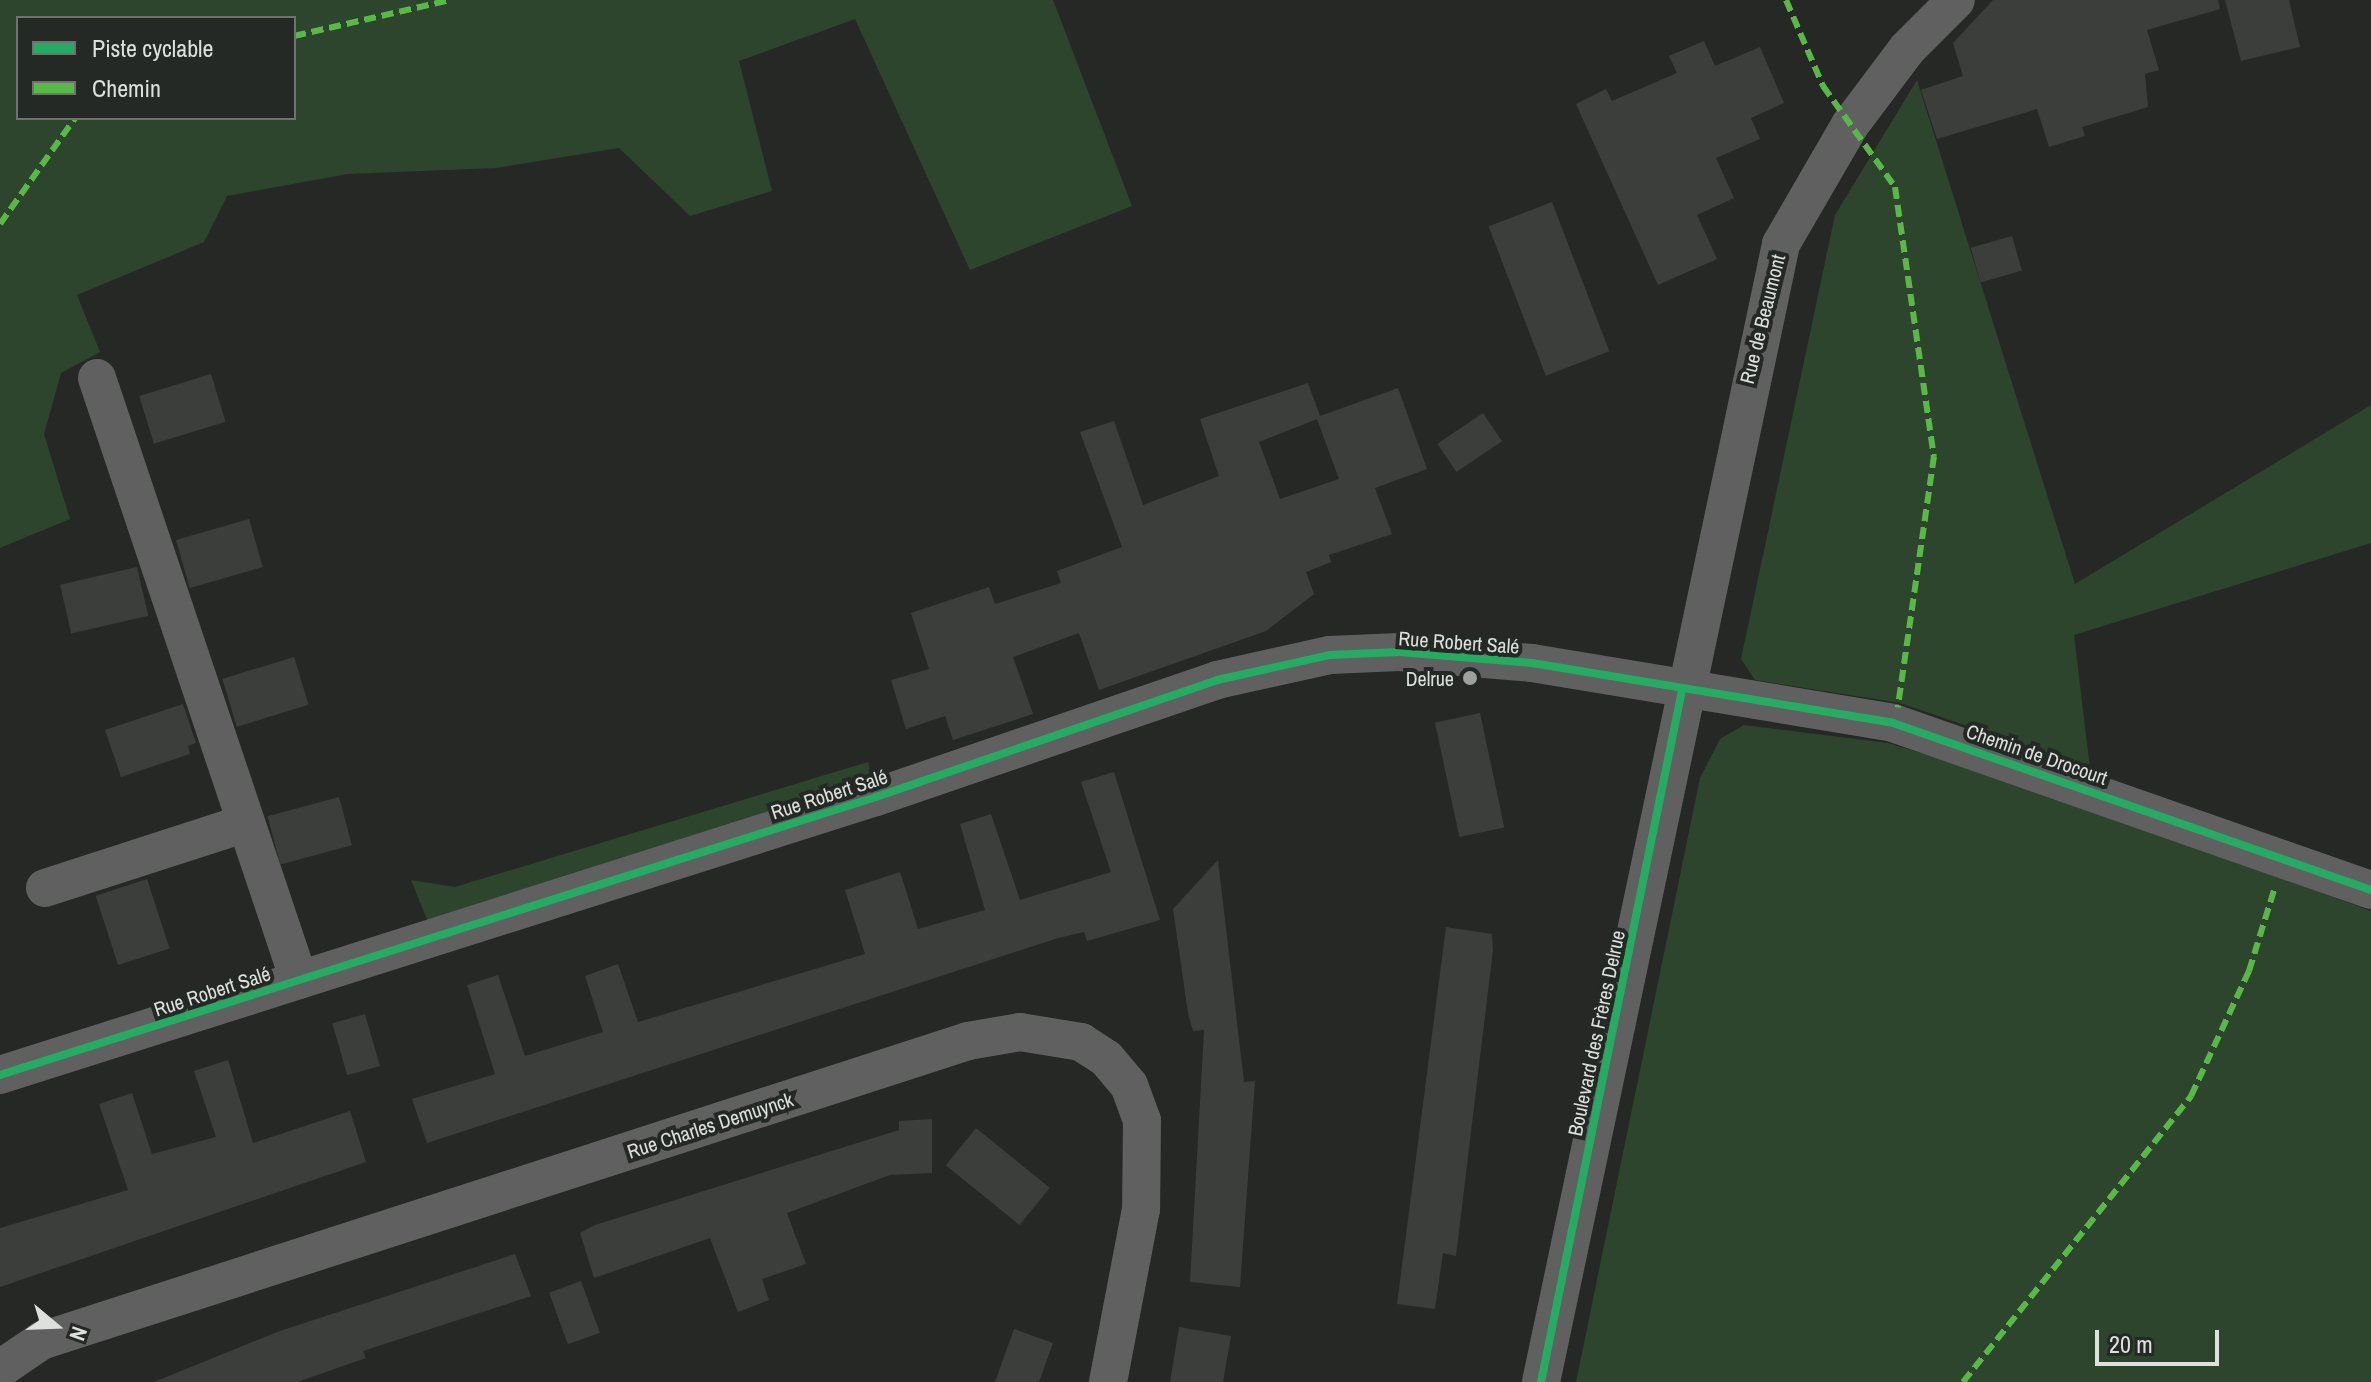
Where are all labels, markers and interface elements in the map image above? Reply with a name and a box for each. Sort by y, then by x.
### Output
legend [16,16,296,120]
text: Piste cyclable [92,32,213,64]
text: Chemin [92,72,161,104]
street label: Rue de Beaumont [1734,252,1790,386]
street label: Rue Robert Salé [1398,626,1520,658]
place label: Delrue [1406,666,1454,690]
marker: Delrue [1461,669,1479,687]
street label: Chemin de Drocourt [1963,719,2111,789]
street label: Rue Robert Salé [768,764,890,824]
street label: Boulevard des Frères Delrue [1562,928,1630,1138]
street label: Rue Robert Salé [151,961,273,1021]
street label: Rue Charles Demuynck [624,1087,796,1163]
north arrow [16,1286,96,1366]
scale bar [2099,1314,2223,1364]
text: N [62,1323,95,1345]
text: 20 m [2109,1328,2153,1360]

